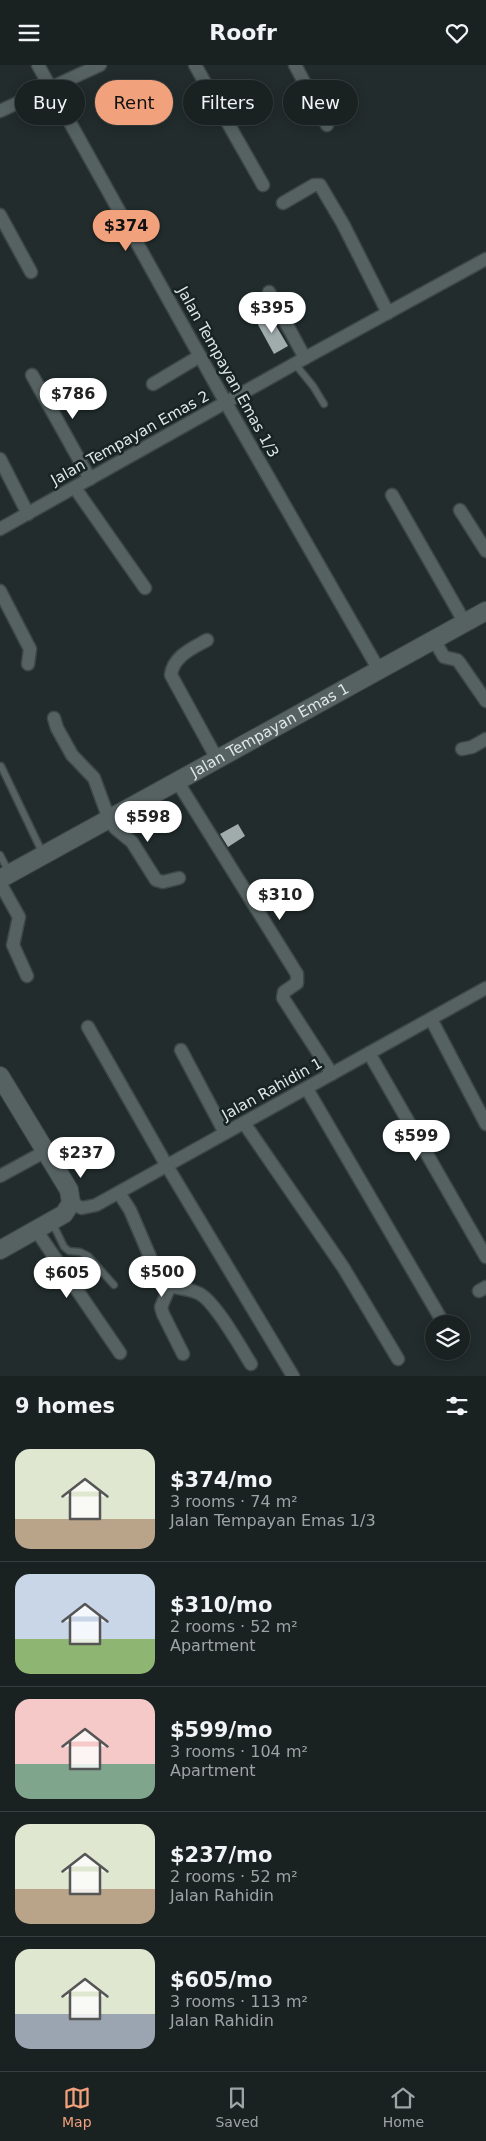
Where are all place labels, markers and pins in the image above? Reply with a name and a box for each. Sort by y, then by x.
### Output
pin: $374 [96,209,156,252]
pin: $395 [242,291,302,334]
pin: $786 [43,377,103,420]
pin: $598 [118,801,178,843]
pin: $310 [250,879,310,921]
pin: $599 [386,1119,446,1162]
pin: $237 [51,1137,111,1179]
pin: $500 [132,1255,192,1298]
pin: $605 [37,1257,97,1299]

